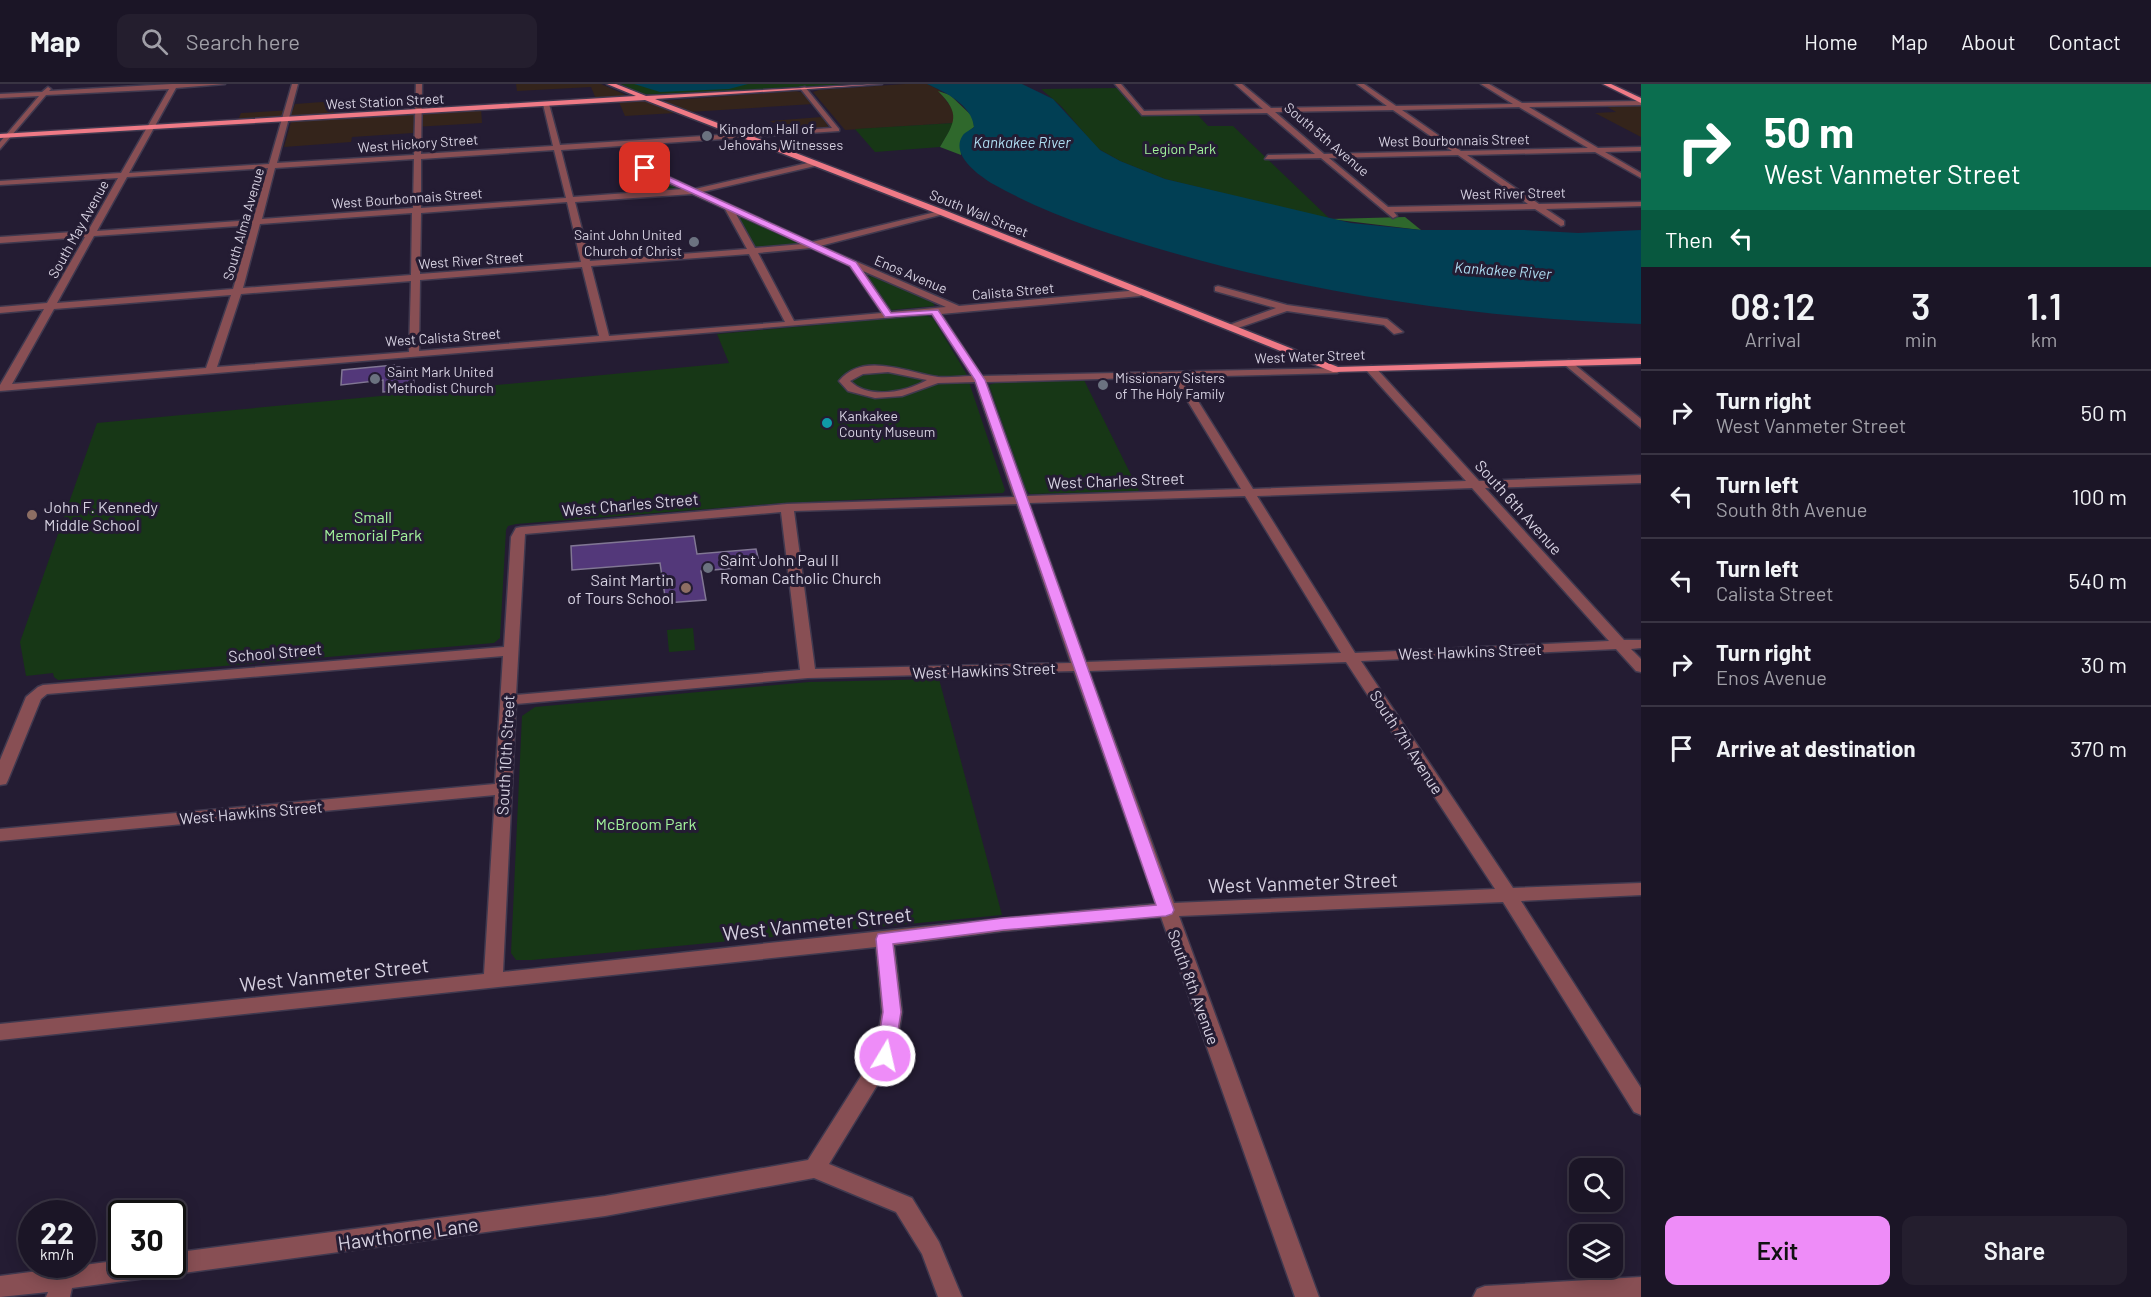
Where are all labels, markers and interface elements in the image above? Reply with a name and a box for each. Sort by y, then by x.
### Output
search box [117,14,537,68]
text: Map [30,24,81,58]
icon: search [138,25,171,58]
text: Search here [186,28,300,54]
text: Home [1804,29,1858,54]
text: Map [1891,29,1928,54]
text: About [1961,29,2016,54]
text: Contact [2049,29,2121,54]
street label: West Station Street [325,89,445,113]
street label: South 5th Avenue [1281,98,1373,180]
text: 50 m [1764,106,1854,156]
icon: right [1665,108,1743,186]
place label: Kingdom Hall of Jehovahs Witnesses [719,120,843,153]
marker: Kingdom Hall of Jehovahs Witnesses [700,129,714,143]
street label: West Hickory Street [357,130,479,156]
street label: West Bourbonnais Street [1378,130,1530,150]
water label: Kankakee River [973,133,1071,151]
park label: Legion Park [1144,140,1216,157]
pin [619,142,670,193]
icon: arrive [628,151,661,184]
text: West Vanmeter Street [1764,157,2021,189]
street label: South Alma Avenue [219,166,267,282]
street label: South May Avenue [44,177,112,281]
street label: West Bourbonnais Street [331,184,483,212]
street label: West River Street [1460,184,1566,202]
street label: South Wall Street [927,185,1031,241]
icon: left [1725,222,1758,255]
place label: Saint John United Church of Christ [574,226,682,259]
text: Then [1665,226,1713,252]
marker: Saint John United Church of Christ [687,235,701,249]
street label: West River Street [418,248,524,272]
street label: Enos Avenue [872,251,950,297]
water label: Kankakee River [1454,258,1553,282]
street label: Calista Street [971,279,1055,303]
text: 08:12 [1730,284,1815,327]
text: 3 [1911,284,1930,327]
text: 1.1 [2026,284,2062,327]
street label: West Calista Street [385,324,501,350]
text: Arrival [1745,327,1801,351]
text: min [1905,327,1937,351]
text: km [2031,327,2057,351]
street label: West Water Street [1254,346,1366,366]
place label: Saint Mark United Methodist Church [387,363,494,396]
place label: Missionary Sisters of The Holy Family [1115,369,1225,402]
marker: Saint Mark United Methodist Church [368,372,382,386]
marker: Missionary Sisters of The Holy Family [1096,378,1110,392]
text: Turn right [1716,387,1811,413]
icon: right [1665,396,1698,429]
text: 50 m [2081,399,2127,425]
place label: Kankakee County Museum [839,407,935,440]
text: West Vanmeter Street [1716,413,1906,437]
marker: Kankakee County Museum [820,416,834,430]
street label: South 6th Avenue [1471,456,1567,558]
street label: West Charles Street [1047,468,1185,492]
text: Turn left [1716,471,1799,497]
icon: left [1665,480,1698,513]
text: 100 m [2072,483,2127,509]
street label: West Charles Street [561,489,699,519]
place label: John F. Kennedy Middle School [44,497,159,534]
text: South 8th Avenue [1716,497,1867,521]
park label: Small Memorial Park [324,507,422,544]
marker: John F. Kennedy Middle School [25,508,39,522]
place label: Saint John Paul II Roman Catholic Church [720,550,881,587]
text: Turn left [1716,555,1799,581]
marker: Saint John Paul II Roman Catholic Church [701,561,715,575]
icon: left [1665,564,1698,597]
text: 540 m [2069,567,2127,593]
place label: Saint Martin of Tours School [567,570,674,607]
marker: Saint Martin of Tours School [679,581,693,595]
text: Calista Street [1716,581,1834,605]
street label: School Street [227,638,323,666]
street label: West Hawkins Street [1398,639,1542,663]
text: Turn right [1716,639,1811,665]
icon: right [1665,648,1698,681]
text: 30 m [2081,651,2127,677]
street label: West Hawkins Street [912,658,1056,682]
text: Enos Avenue [1716,665,1827,689]
street label: South 7th Avenue [1366,686,1448,798]
street label: South 10th Street [492,694,518,816]
icon: arrive [1665,732,1698,765]
text: Arrive at destination [1716,735,1915,761]
text: 370 m [2070,735,2127,761]
street label: West Hawkins Street [179,796,323,828]
park label: McBroom Park [596,814,696,833]
street label: West Vanmeter Street [1208,867,1398,897]
street label: West Vanmeter Street [721,901,913,945]
street label: South 8th Avenue [1164,927,1224,1047]
street label: West Vanmeter Street [238,952,430,996]
position arrow [853,1024,917,1088]
map controls [1569,1158,1623,1278]
button: search [1569,1158,1623,1212]
speed limit sign: 30 [108,1200,186,1278]
street label: Hawthorne Lane [336,1211,480,1255]
text: 22 [40,1214,74,1250]
button: Exit [1665,1216,1890,1285]
button: Share [1902,1216,2127,1285]
button: layers [1569,1224,1623,1278]
text: km/h [40,1245,74,1263]

